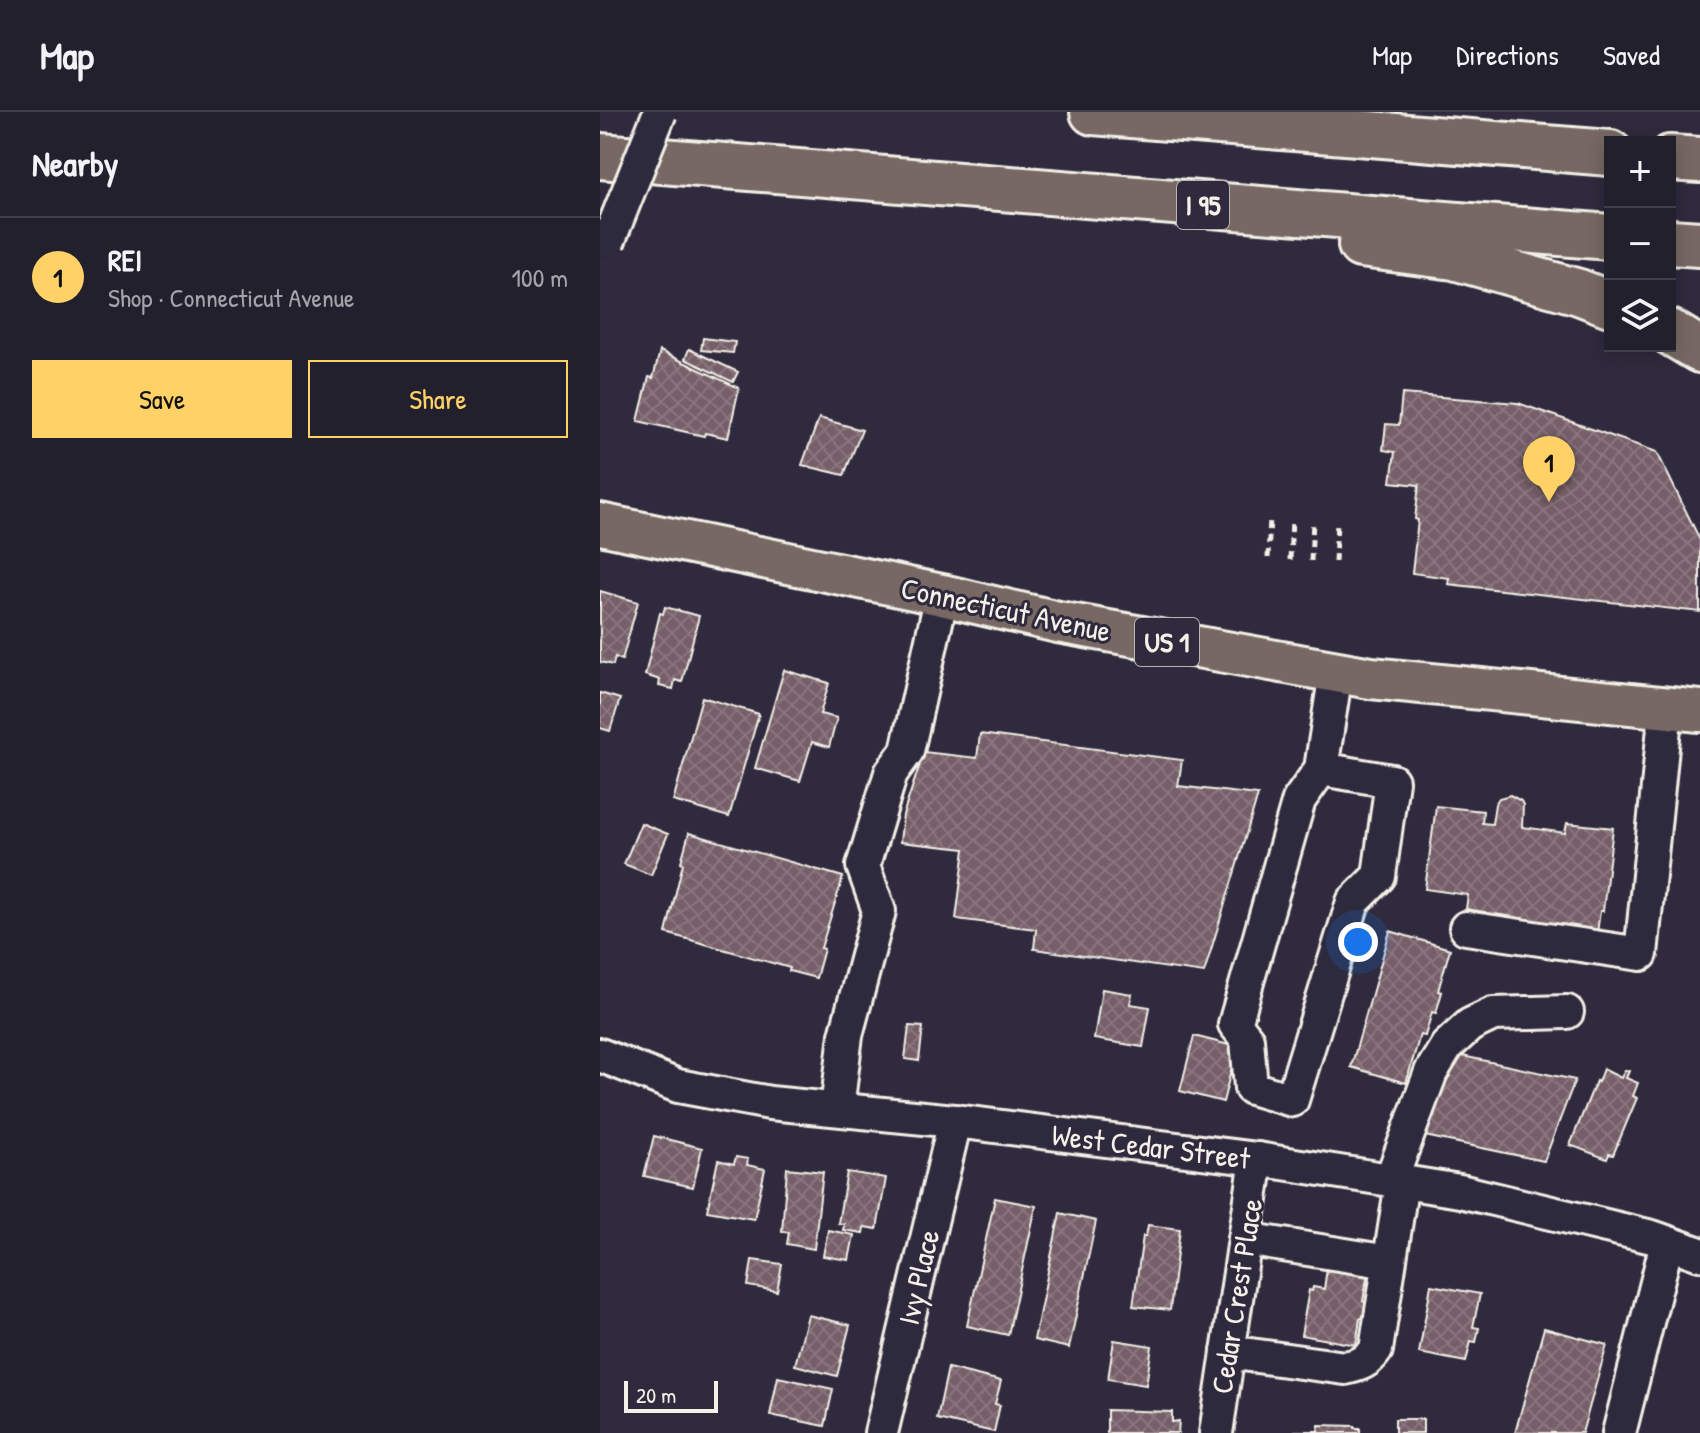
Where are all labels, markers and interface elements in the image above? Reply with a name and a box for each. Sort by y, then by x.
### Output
text: Map [40,29,94,81]
text: Map [1372,36,1412,74]
text: Directions [1456,36,1559,74]
text: Saved [1603,36,1660,74]
map controls [1604,136,1676,352]
button: + [1604,136,1676,208]
text: Nearby [32,141,118,187]
road number: I 95 [1177,181,1229,229]
button: − [1604,208,1676,280]
text: REI [108,240,142,280]
text: 1 [53,260,63,295]
text: 100 m [512,260,568,295]
text: Shop · Connecticut Avenue [108,280,354,315]
button: layers [1604,280,1676,352]
button: Save [32,360,292,438]
button: Share [308,360,568,438]
pin: 1 [1523,436,1575,502]
street label: Connecticut Avenue [898,567,1114,651]
road number: US 1 [1135,618,1199,666]
your location [1338,922,1378,962]
street label: West Cedar Street [1050,1114,1253,1178]
street label: Cedar Crest Place [1201,1196,1271,1396]
street label: Ivy Place [888,1225,948,1328]
scale bar [624,1377,718,1413]
text: 20 m [636,1380,676,1410]

